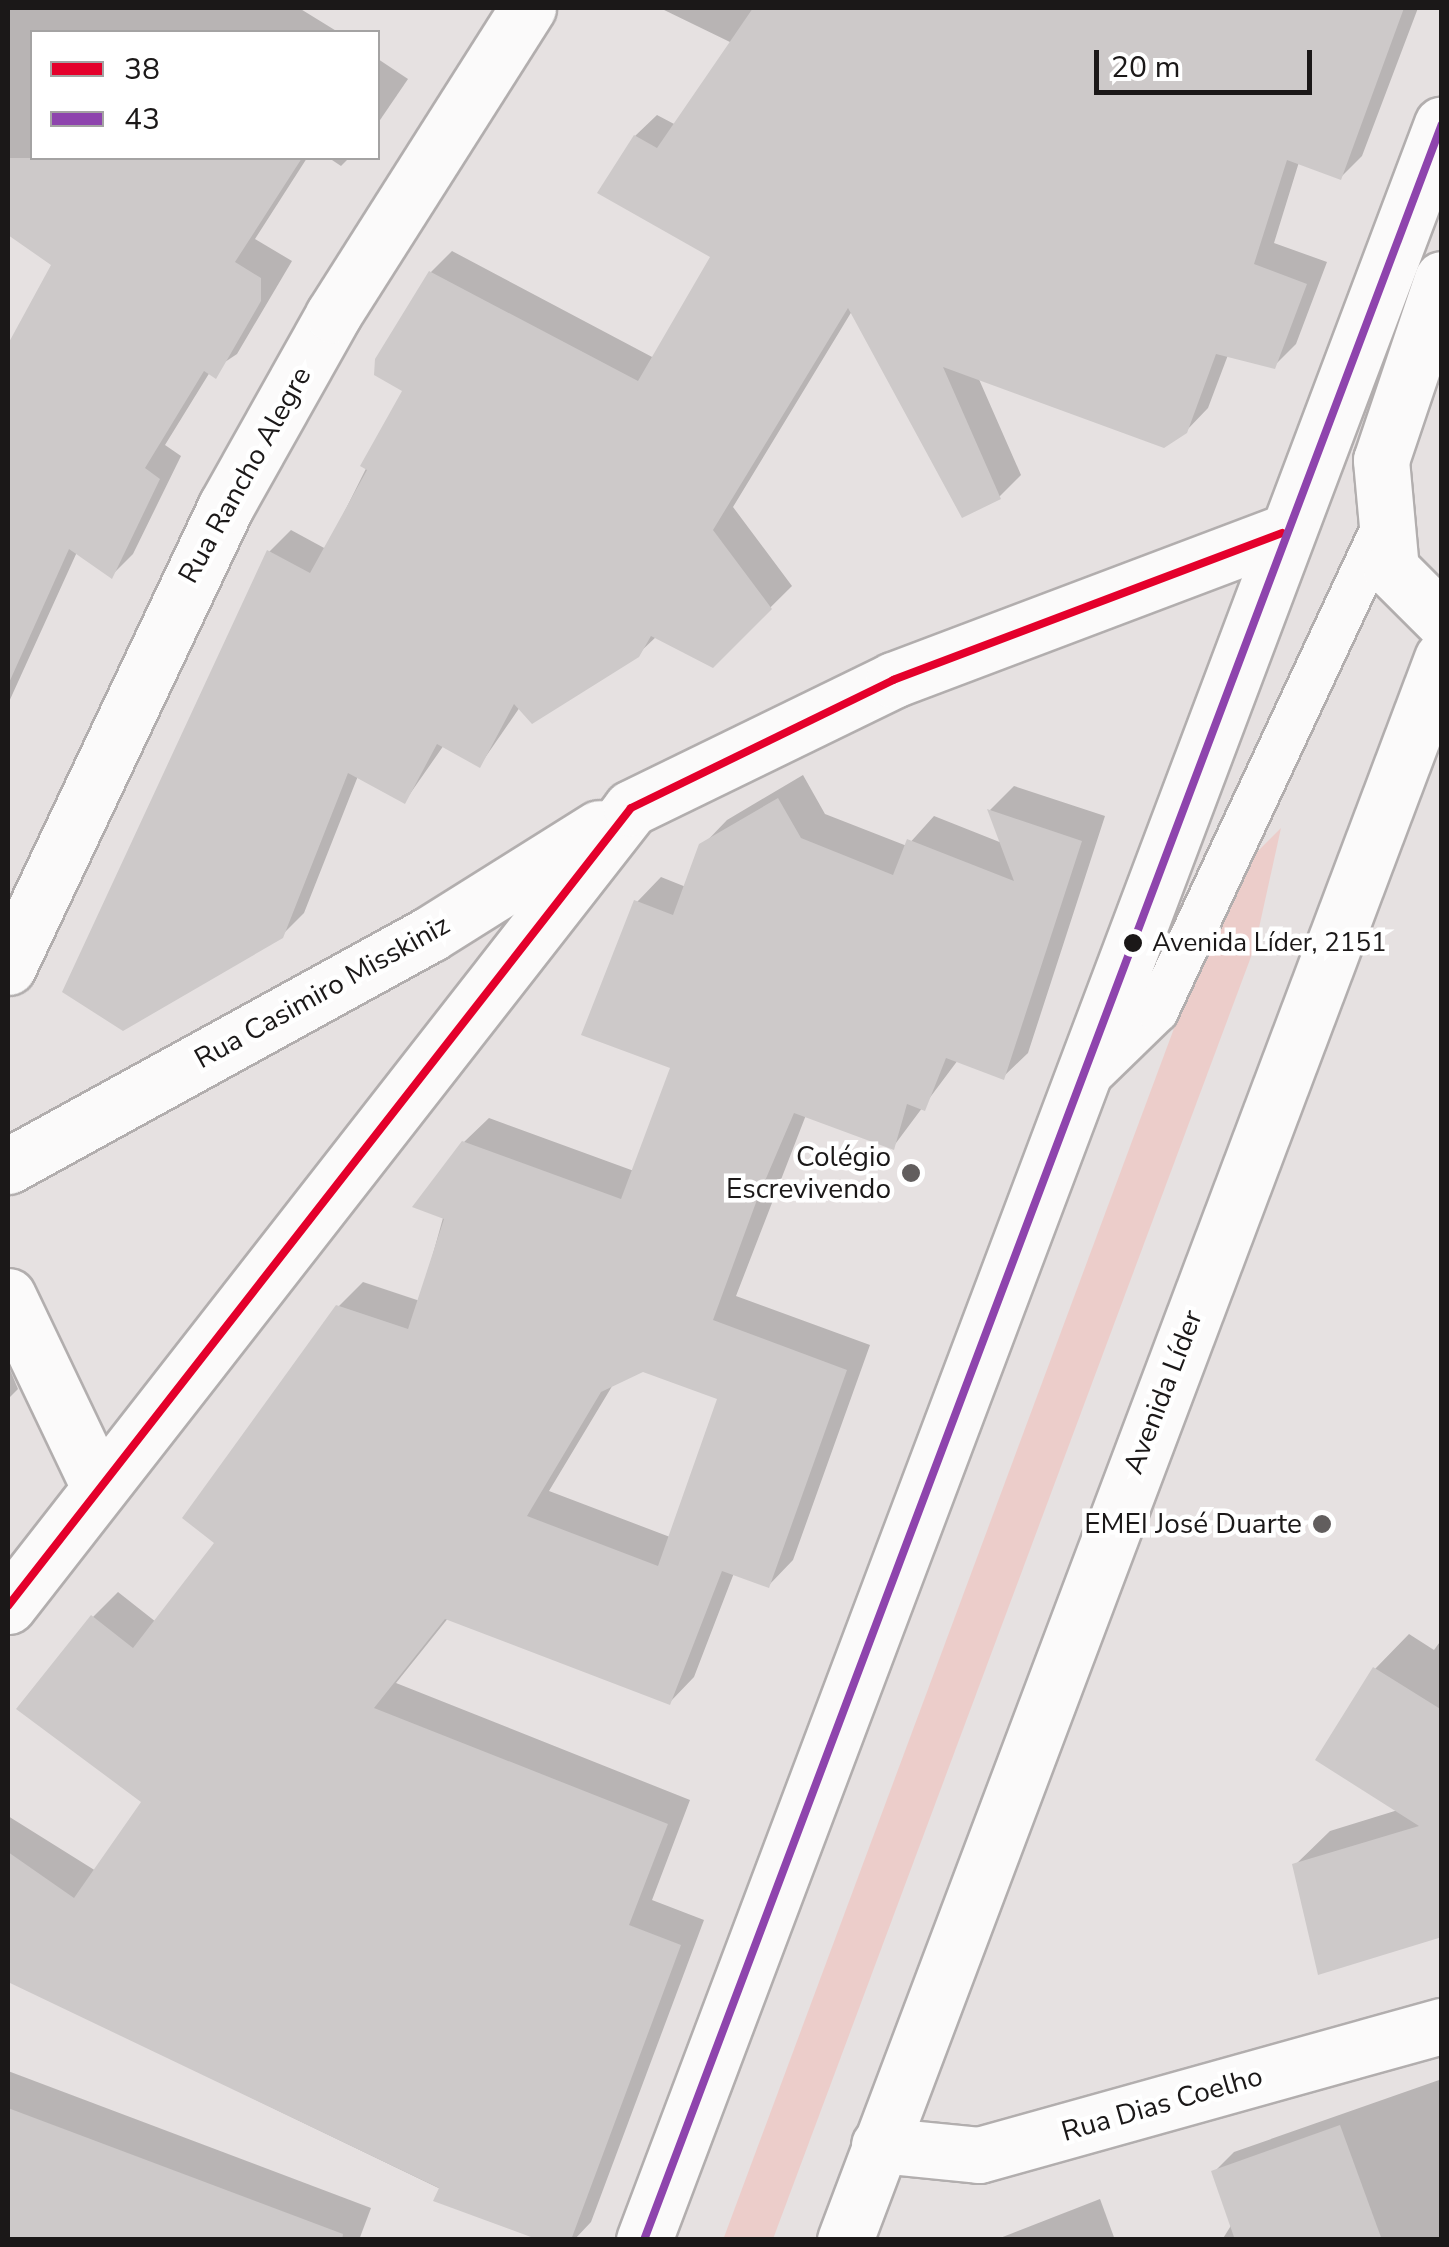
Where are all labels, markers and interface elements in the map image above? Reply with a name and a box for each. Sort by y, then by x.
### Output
legend [30,30,380,160]
scale bar [1099,30,1316,92]
text: 20 m [1111,47,1180,88]
text: 38 [124,49,160,90]
text: 43 [124,99,160,140]
street label: Rua Rancho Alegre [172,361,318,589]
street label: Rua Casimiro Misskiniz [189,908,455,1076]
place label: Avenida Líder, 2151 [1152,927,1387,959]
marker: Avenida Líder, 2151 [1123,933,1143,953]
place label: Colégio Escrevivendo [726,1140,891,1206]
marker: Colégio Escrevivendo [900,1162,922,1184]
street label: Avenida Líder [1116,1305,1210,1479]
place label: EMEI José Duarte [1084,1507,1302,1541]
marker: EMEI José Duarte [1311,1513,1333,1535]
street label: Rua Dias Coelho [1058,2059,1266,2149]

